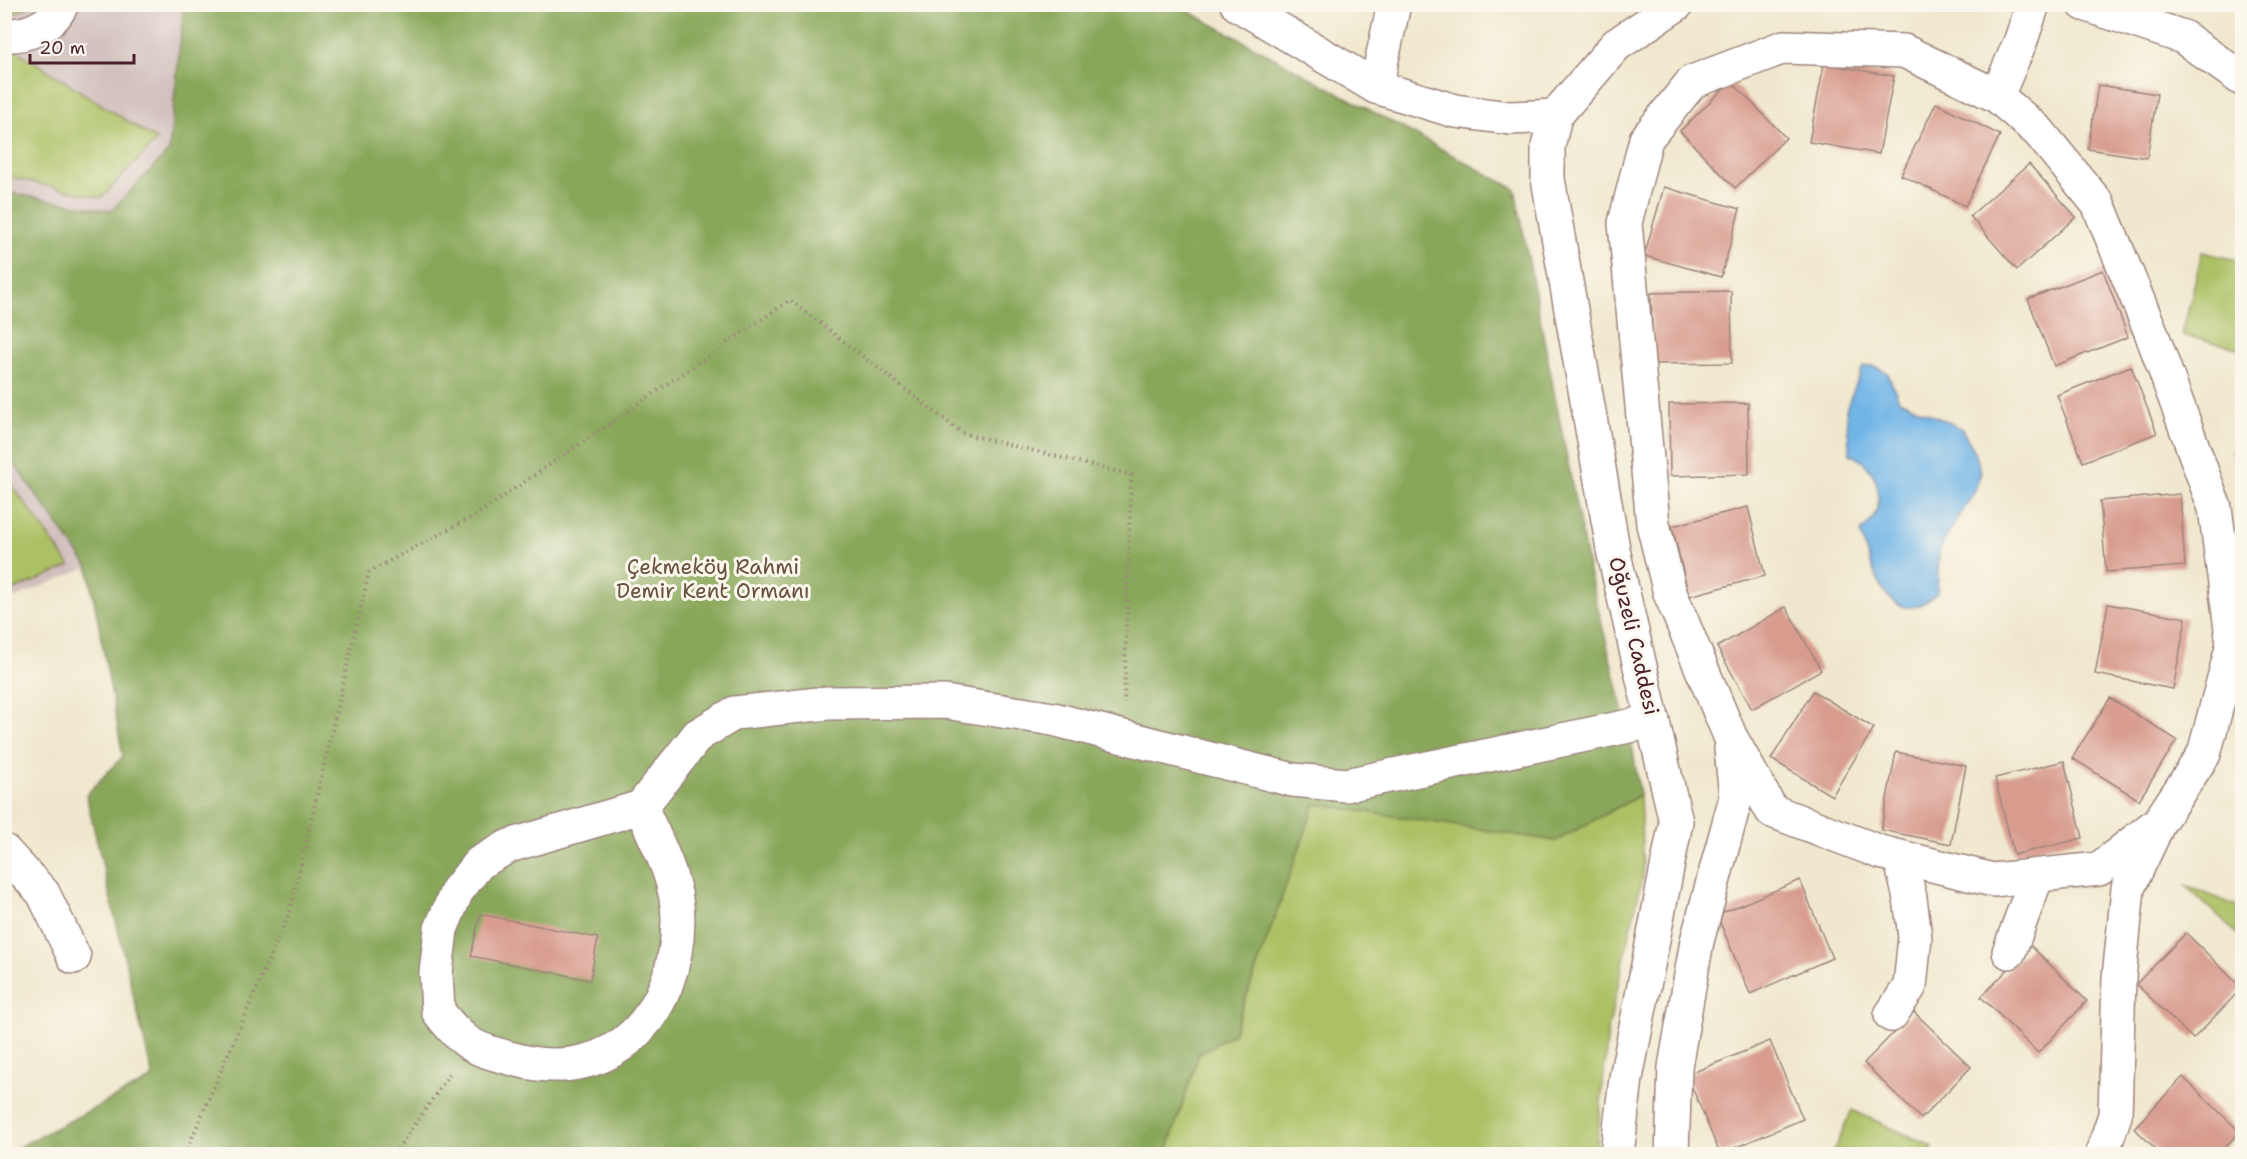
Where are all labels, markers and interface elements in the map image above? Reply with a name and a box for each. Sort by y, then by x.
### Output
scale bar [30,27,134,65]
text: 20 m [39,36,85,60]
park label: Çekmeköy Rahmi Demir Kent Ormanı [616,553,810,605]
street label: Oğuzeli Caddesi [1602,554,1666,718]

